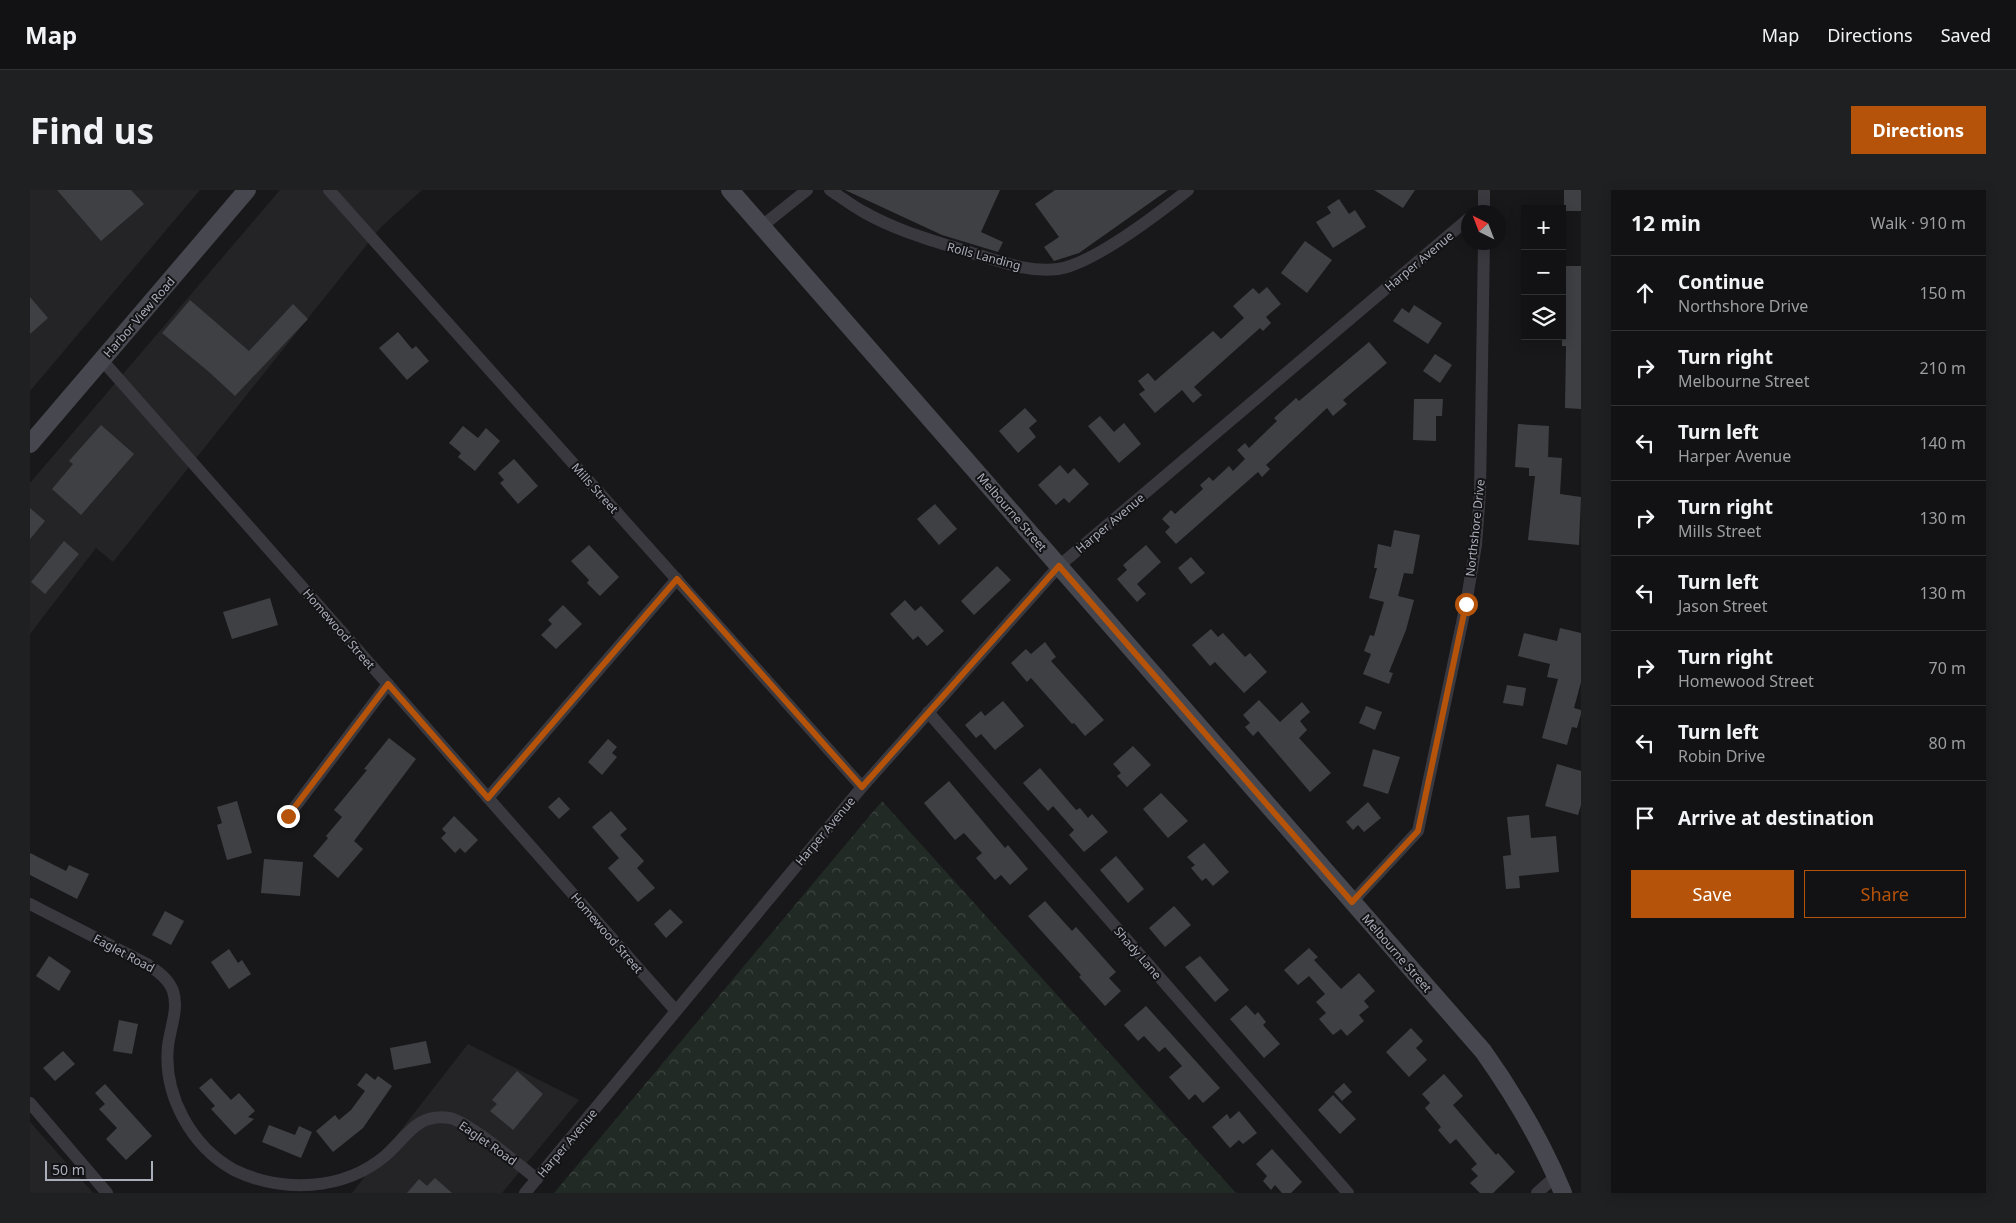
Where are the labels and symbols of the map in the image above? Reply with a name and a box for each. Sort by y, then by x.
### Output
north arrow [1461,205,1506,250]
street label: Harper Avenue [1381,227,1457,295]
street label: Rolls Landing [945,238,1023,274]
street label: Harbor View Road [99,273,179,361]
street label: Mills Street [568,459,623,517]
street label: Melbourne Street [973,469,1051,555]
street label: Northshore Drive [1461,478,1489,578]
street label: Harper Avenue [1072,489,1148,557]
street label: Homewood Street [299,585,379,674]
route start [1455,593,1478,616]
street label: Harper Avenue [791,793,859,869]
route end [277,805,300,828]
street label: Homewood Street [567,889,647,978]
street label: Melbourne Street [1358,910,1436,996]
street label: Shady Lane [1110,923,1166,983]
street label: Eaglet Road [90,930,158,976]
street label: Harper Avenue [533,1105,601,1181]
street label: Eaglet Road [456,1117,520,1169]
scale bar [45,1158,152,1181]

